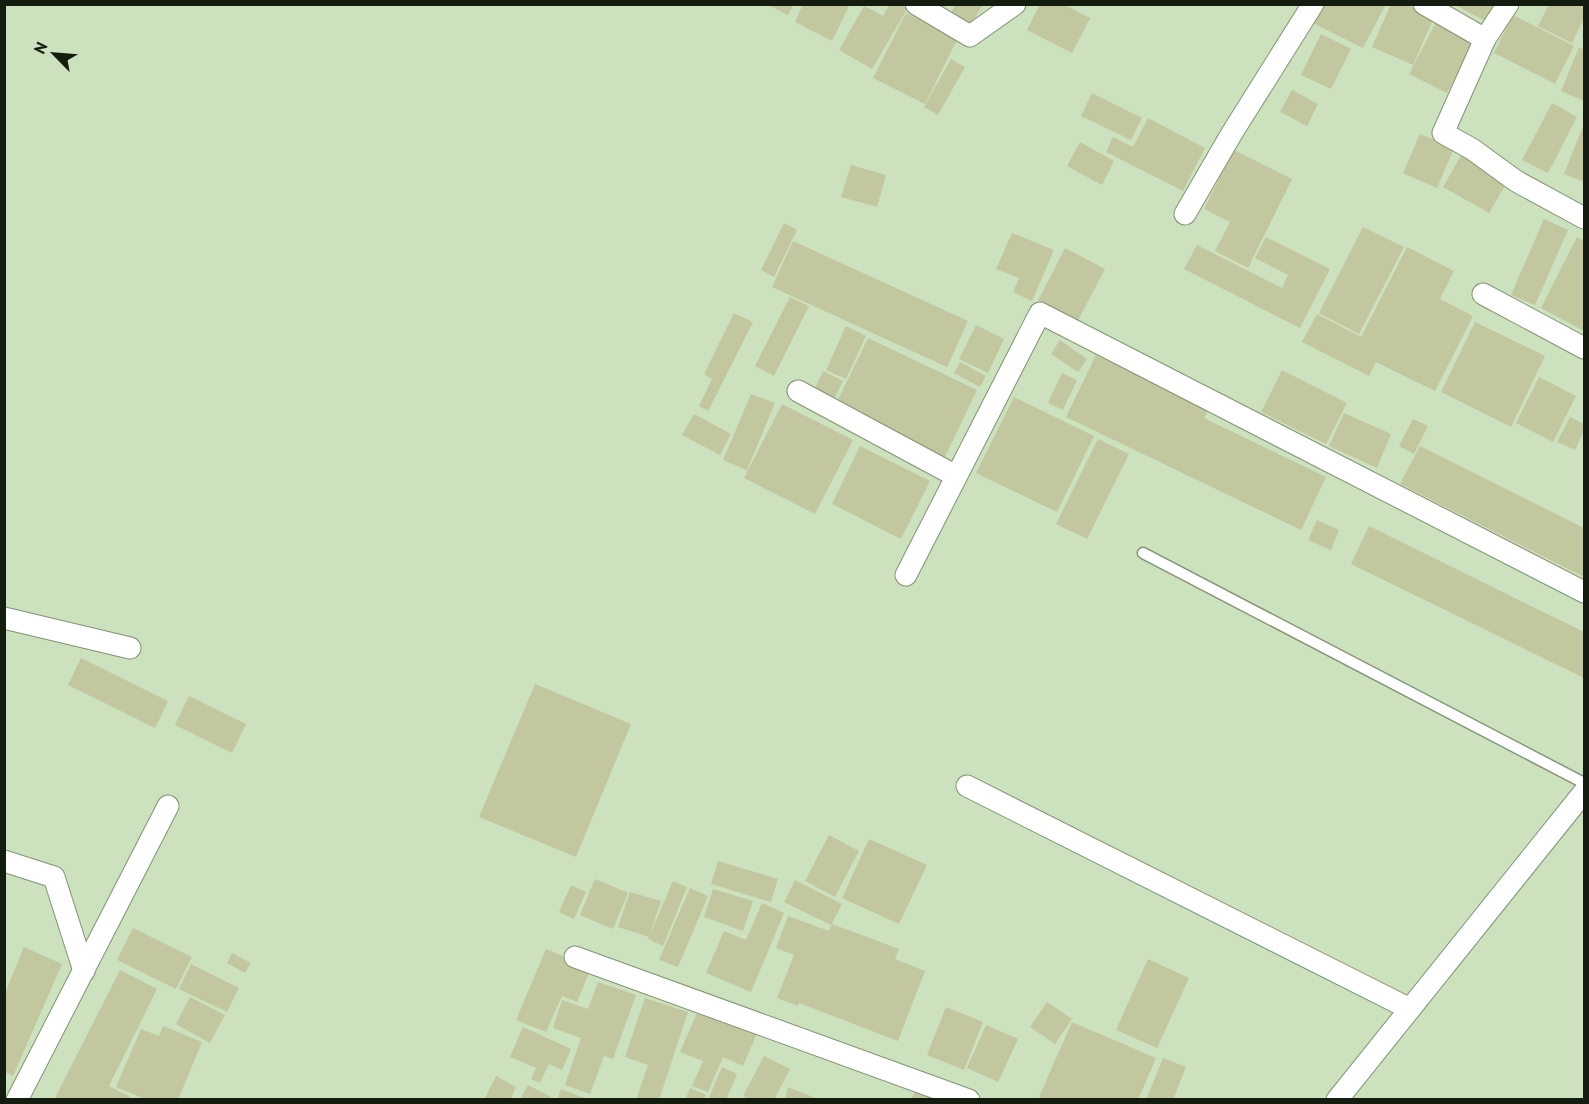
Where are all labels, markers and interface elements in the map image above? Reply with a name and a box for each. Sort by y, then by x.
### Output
north arrow [24,24,84,84]
text: N [29,39,52,57]

